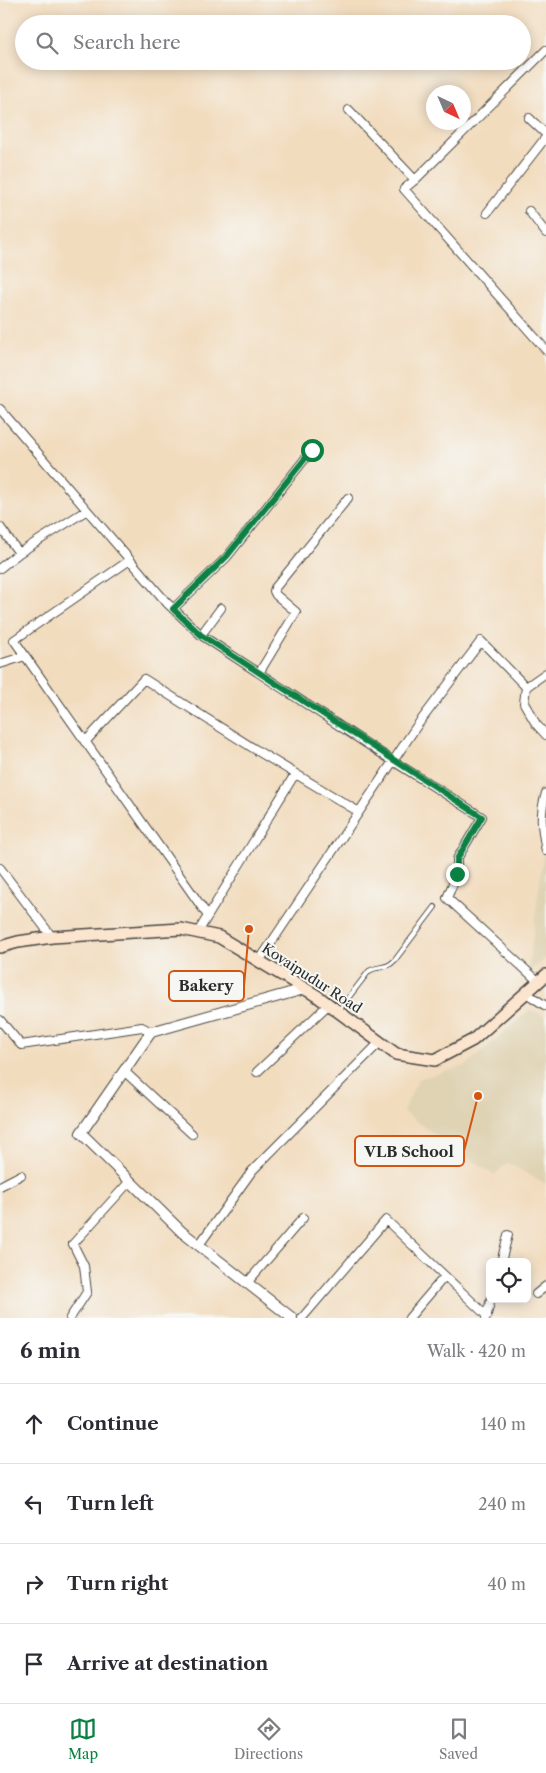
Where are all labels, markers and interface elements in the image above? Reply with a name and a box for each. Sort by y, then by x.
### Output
search box [15,15,531,70]
icon: search [33,29,61,57]
text: Search here [73,31,181,54]
north arrow [426,85,471,130]
route start [301,439,324,462]
route end [446,863,469,886]
street label: Kovaipudur Road [259,939,366,1017]
callout: Bakery [169,971,244,1001]
text: Bakery [179,976,234,995]
callout: VLB School [355,1136,464,1166]
text: VLB School [363,1142,454,1161]
map controls [486,1258,531,1303]
button: locate [486,1258,531,1303]
text: 6 min [20,1338,81,1363]
text: Walk · 420 m [427,1341,526,1361]
icon: ahead [20,1410,48,1438]
text: Continue [67,1412,159,1435]
text: 140 m [481,1414,526,1434]
icon: left [20,1490,48,1518]
text: Turn left [67,1492,154,1515]
text: 240 m [478,1494,526,1514]
icon: right [20,1570,48,1598]
text: Turn right [67,1572,168,1595]
text: 40 m [487,1574,526,1594]
icon: arrive [20,1650,48,1678]
text: Arrive at destination [67,1652,268,1675]
tab: Map [68,1715,98,1763]
tab: Directions [234,1715,303,1763]
tab: Saved [439,1715,478,1763]

